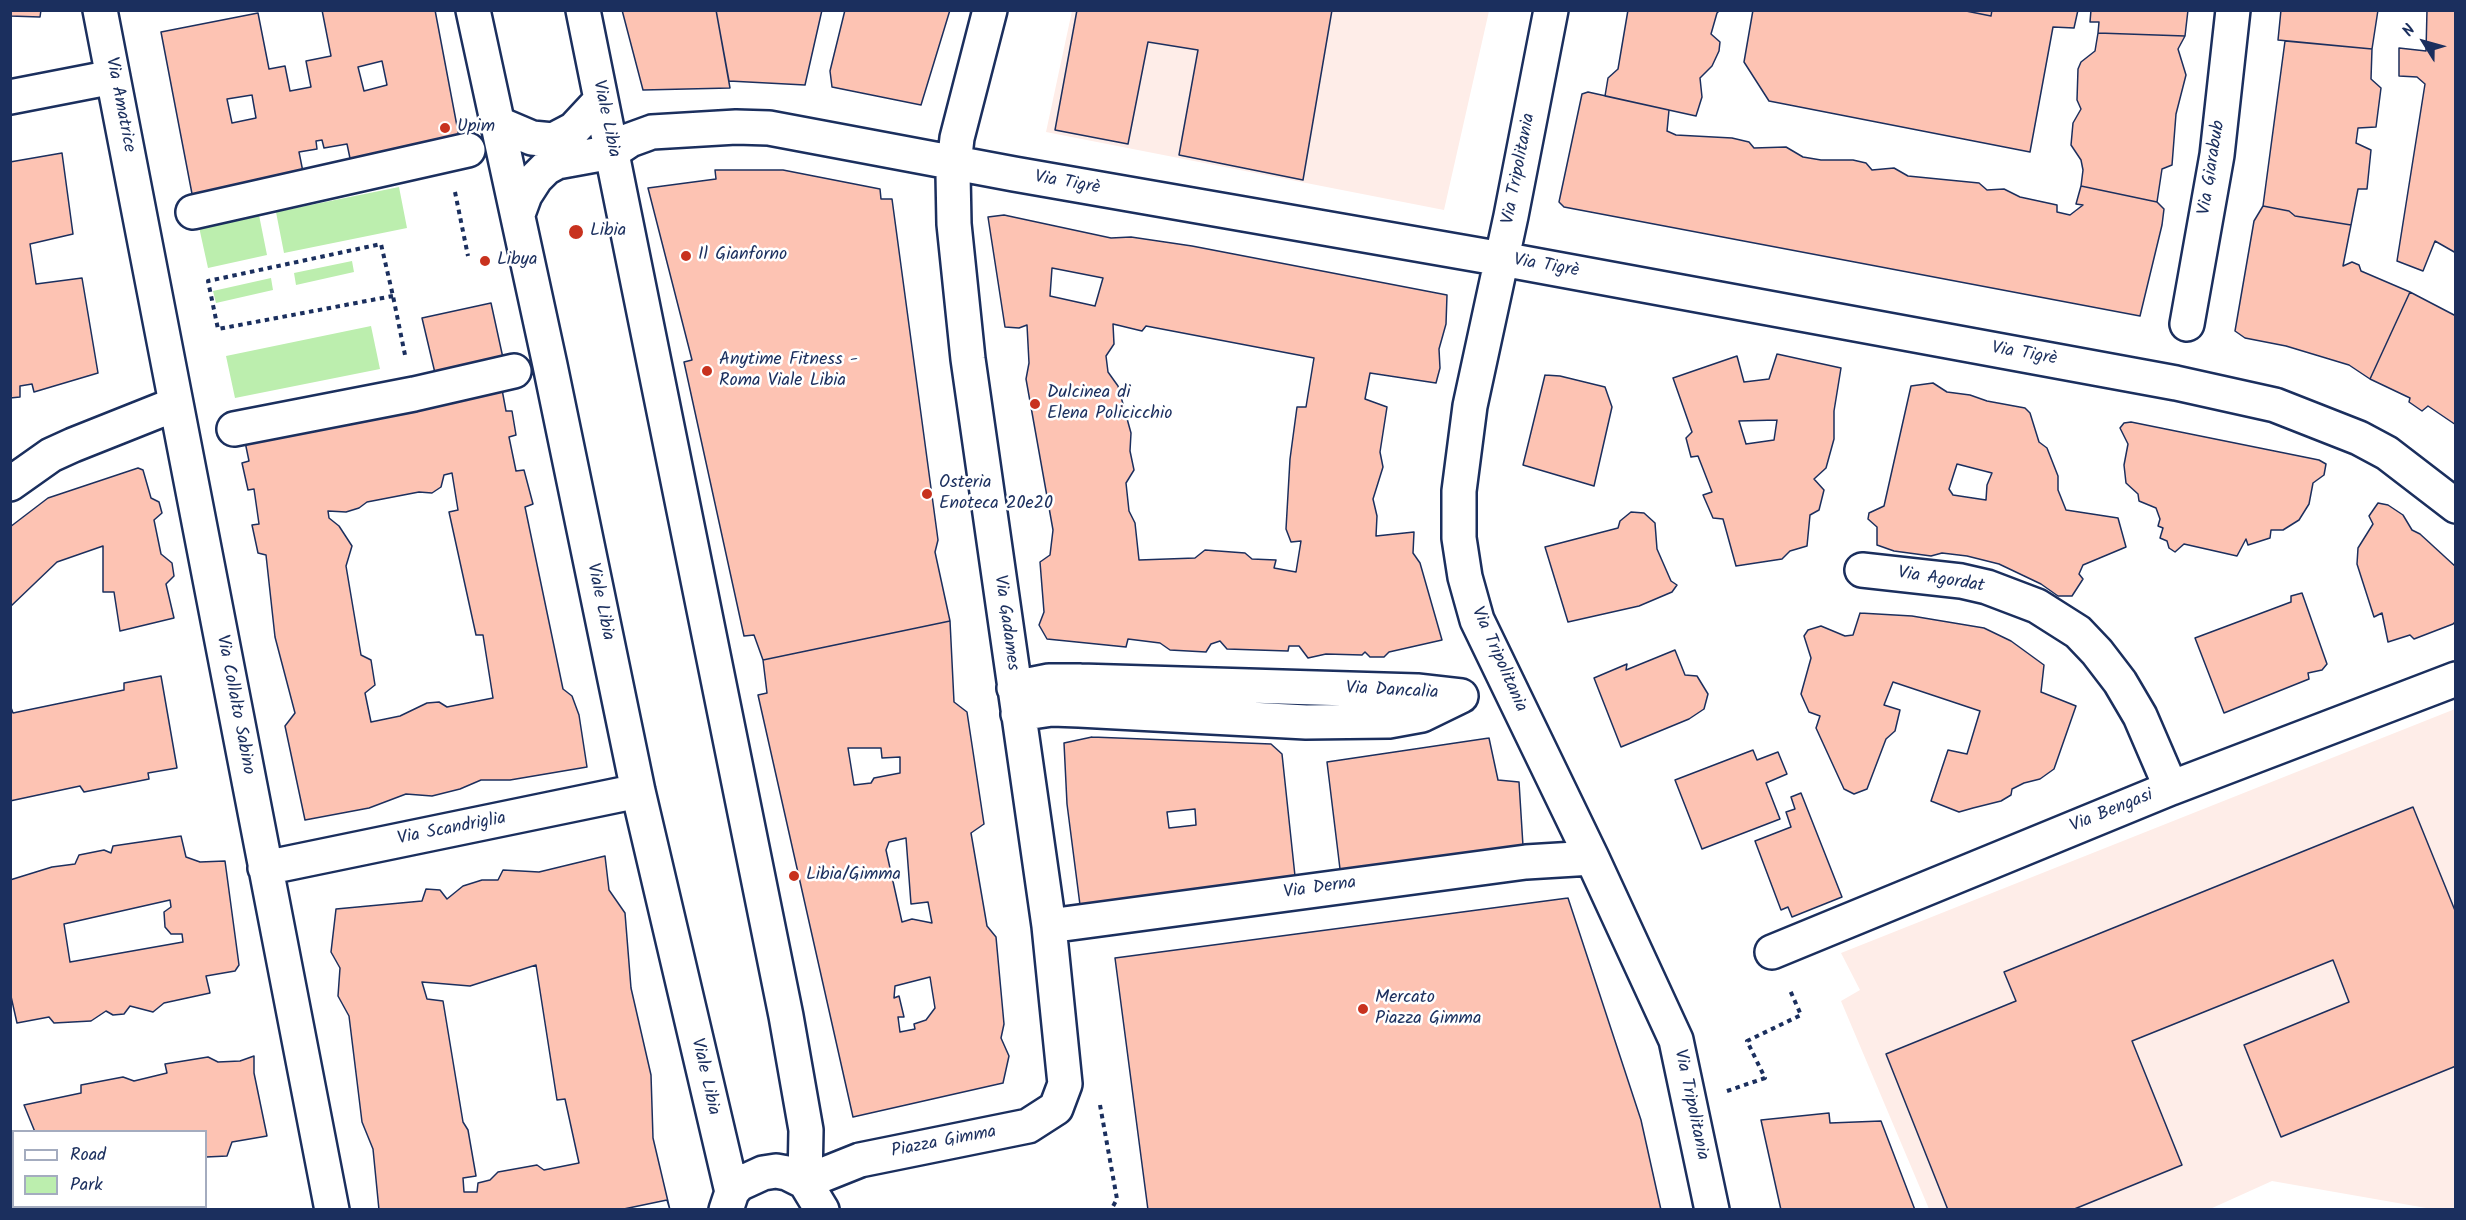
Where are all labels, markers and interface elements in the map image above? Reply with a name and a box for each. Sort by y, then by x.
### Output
north arrow [2394,12,2454,72]
text: N [2396,19,2422,42]
street label: Via Amatrice [99,56,139,154]
street label: Viale Libia [586,78,624,160]
street label: Via Tripolitania [1499,112,1541,226]
place label: Upim [457,117,495,139]
street label: Via Giarabub [2195,119,2231,217]
marker: Upim [438,121,452,135]
street label: Via Tigrè [1033,168,1101,200]
place label: Libia [590,221,626,243]
marker: Libia [567,223,585,241]
place label: Il Gianforno [698,245,787,267]
marker: Il Gianforno [679,249,693,263]
place label: Libya [497,250,537,272]
street label: Via Tigrè [1512,251,1580,283]
marker: Libya [478,254,492,268]
street label: Via Tigrè [1990,339,2058,371]
place label: Anytime Fitness - Roma Viale Libia [719,350,858,392]
marker: Anytime Fitness - Roma Viale Libia [700,364,714,378]
place label: Dulcinea di Elena Policicchio [1047,383,1172,426]
marker: Dulcinea di Elena Policicchio [1028,397,1042,411]
place label: Osteria Enoteca 20e20 [939,473,1053,516]
marker: Osteria Enoteca 20e20 [920,487,934,501]
street label: Viale Libia [580,561,618,643]
street label: Via Agordat [1896,563,1986,599]
street label: Via Gadames [988,574,1022,672]
street label: Via Tripolitania [1465,604,1531,716]
street label: Via Collalto Sabino [210,633,258,777]
street label: Via Dancalia [1345,679,1439,705]
street label: Via Bengasi [2067,786,2157,838]
street label: Via Scandriglia [396,809,508,851]
place label: Libia/Gimma [806,865,901,887]
marker: Libia/Gimma [787,869,801,883]
street label: Via Derna [1282,873,1358,905]
place label: Mercato Piazza Gimma [1375,988,1481,1030]
marker: Mercato Piazza Gimma [1356,1002,1370,1016]
street label: Viale Libia [685,1036,723,1118]
street label: Via Tripolitania [1668,1048,1712,1162]
street label: Piazza Gimma [890,1122,998,1164]
legend [12,1130,207,1208]
text: Road [70,1141,106,1170]
text: Park [70,1171,103,1200]

